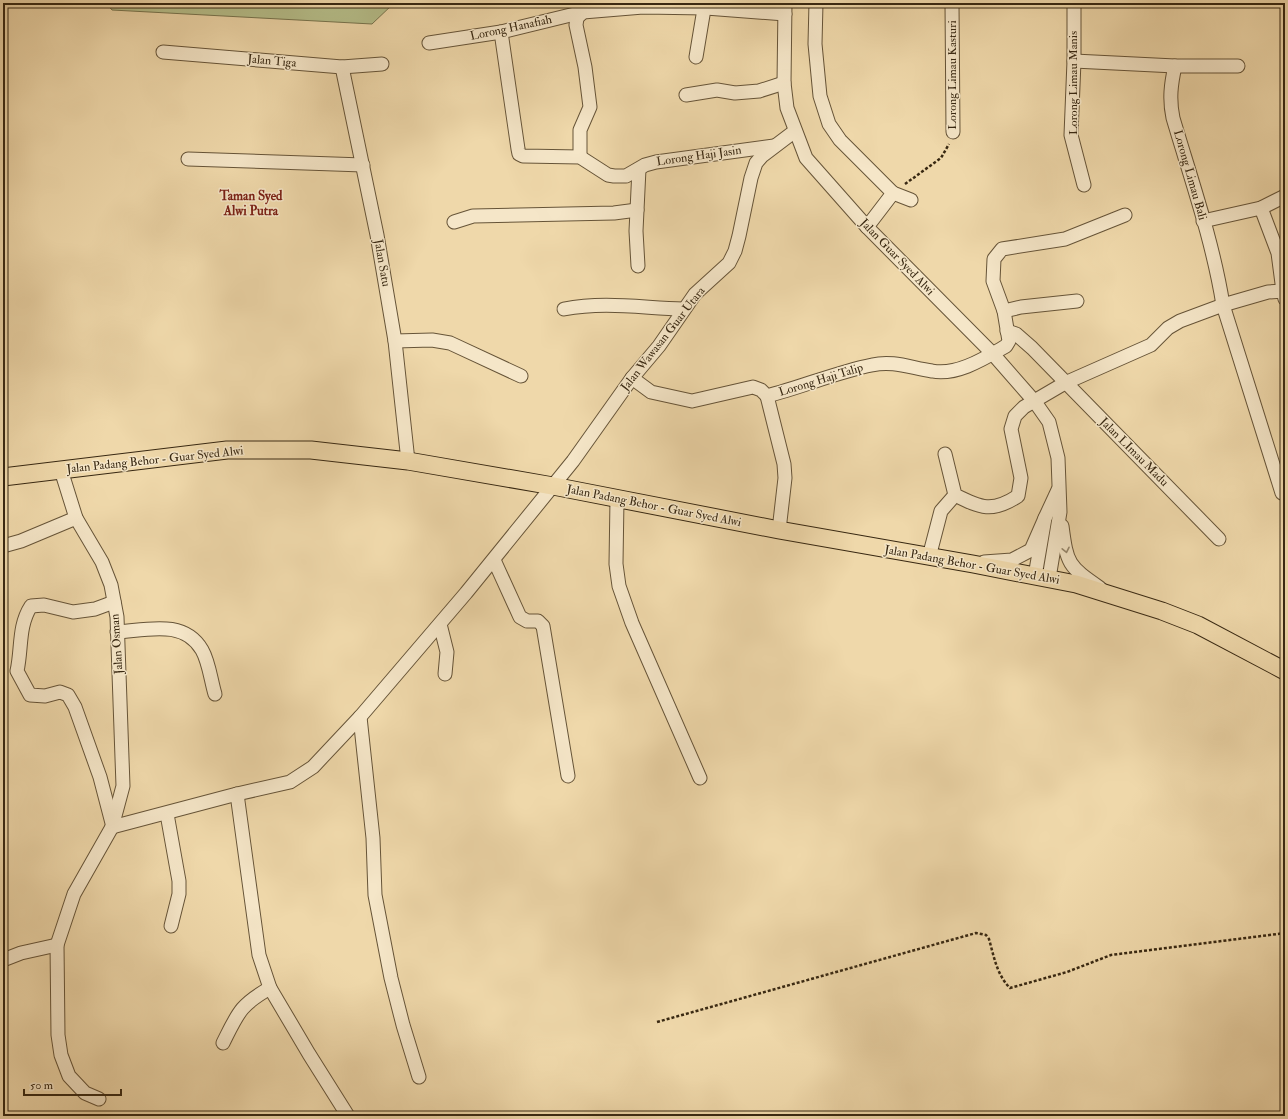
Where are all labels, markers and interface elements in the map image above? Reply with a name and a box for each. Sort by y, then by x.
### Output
street label: Lorong Hanafiah [469,12,554,44]
street label: Lorong Limau Kasturi [945,20,960,130]
street label: Lorong Limau Manis [1066,31,1081,135]
street label: Jalan Tiga [246,51,298,71]
street label: Lorong Limau Bali [1170,128,1210,222]
street label: Lorong Haji Jasin [656,143,742,169]
district label: Taman Syed Alwi Putra [218,188,283,219]
street label: Jalan Guar Syed Alwi [856,215,937,299]
street label: Jalan Satu [370,237,394,288]
street label: Jalan Wawasan Guar Utara [617,283,709,395]
street label: Lorong Haji Talip [777,360,865,400]
street label: Jalan LImau Madu [1096,414,1172,490]
street label: Jalan Padang Behor - Guar Syed Alwi [65,443,244,477]
street label: Jalan Padang Behor - Guar Syed Alwi [564,482,743,530]
street label: Jalan Padang Behor - Guar Syed Alwi [882,542,1061,588]
one-way arrow [1061,547,1069,554]
street label: Jalan Osman [107,613,127,676]
scale bar [24,1071,121,1097]
text: 50 m [30,1078,54,1093]

